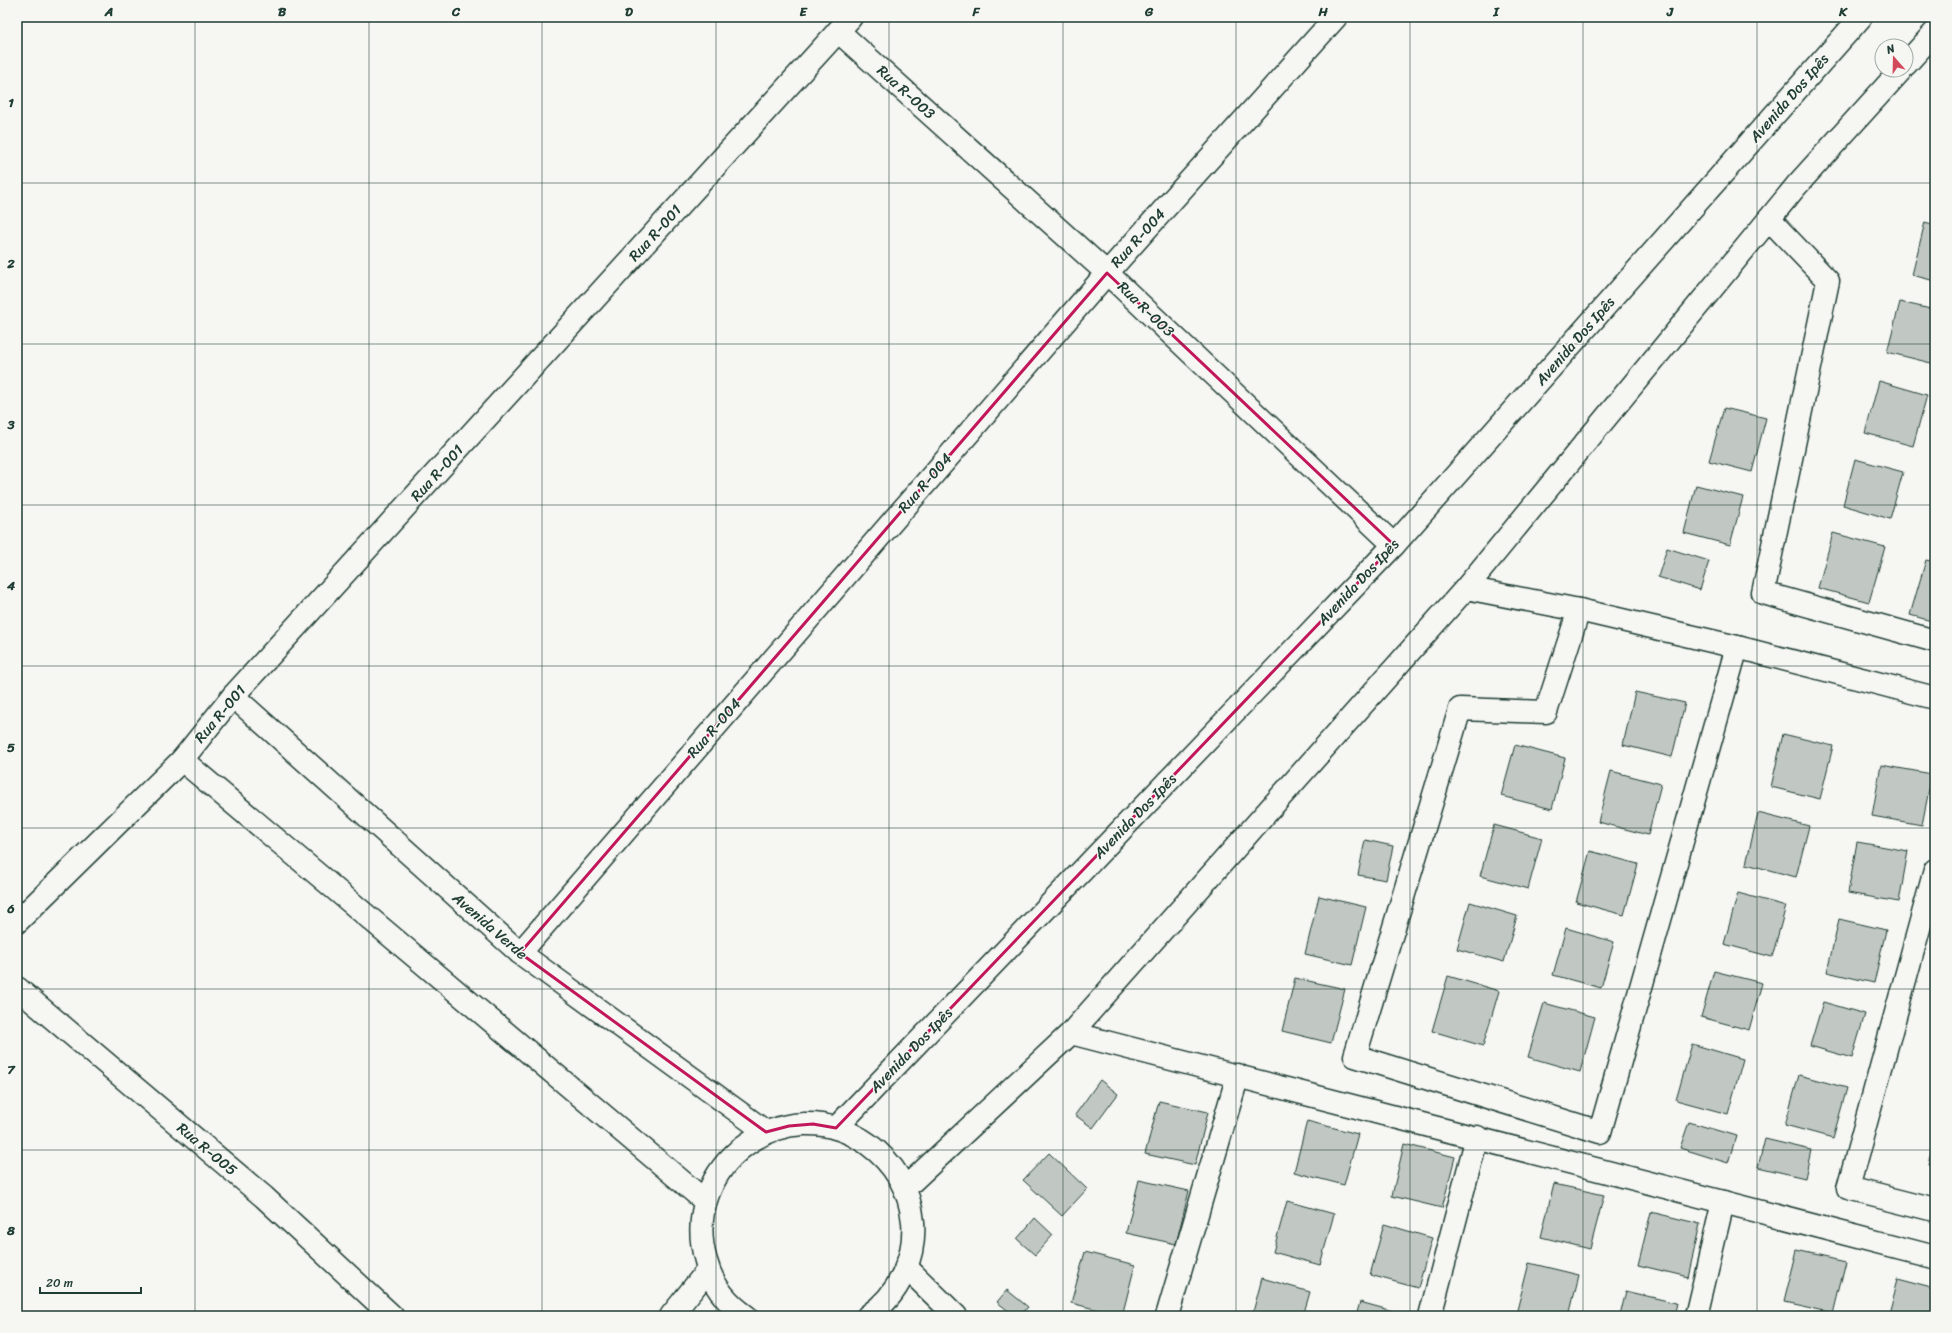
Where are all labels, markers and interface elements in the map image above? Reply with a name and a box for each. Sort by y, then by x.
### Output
text: A [104,0,113,23]
text: B [278,0,287,23]
text: C [451,0,461,23]
text: D [625,0,633,23]
text: E [799,0,808,23]
text: F [971,0,980,23]
text: G [1144,0,1154,23]
text: H [1317,0,1328,23]
text: I [1492,0,1500,23]
text: J [1666,0,1674,23]
text: K [1838,0,1848,23]
north arrow [1874,38,1914,78]
text: N [1883,39,1898,60]
street label: Avenida Dos Ipês [1742,47,1836,149]
street label: Rua R-003 [871,58,941,126]
text: 1 [8,91,14,114]
street label: Rua R-001 [622,198,688,268]
street label: Rua R-004 [1104,202,1172,274]
text: 2 [6,252,15,275]
street label: Rua R-003 [1111,275,1181,343]
street label: Avenida Dos Ipês [1528,290,1622,392]
text: 3 [6,413,15,436]
street label: Rua R-001 [404,438,470,508]
street label: Rua R-004 [891,447,959,519]
street label: Avenida Dos Ipês [1310,532,1406,632]
text: 4 [6,574,16,597]
street label: Rua R-001 [188,679,252,749]
street label: Rua R-004 [680,692,748,764]
text: 5 [7,736,15,759]
street label: Avenida Dos Ipês [1086,766,1184,866]
street label: Avenida Verde [446,885,534,967]
text: 6 [6,897,15,920]
street label: Avenida Dos Ipês [862,1000,960,1100]
text: 7 [7,1058,16,1081]
street label: Rua R-005 [171,1116,243,1182]
text: 8 [6,1219,15,1242]
scale bar [40,1269,141,1295]
text: 20 m [46,1272,73,1294]

